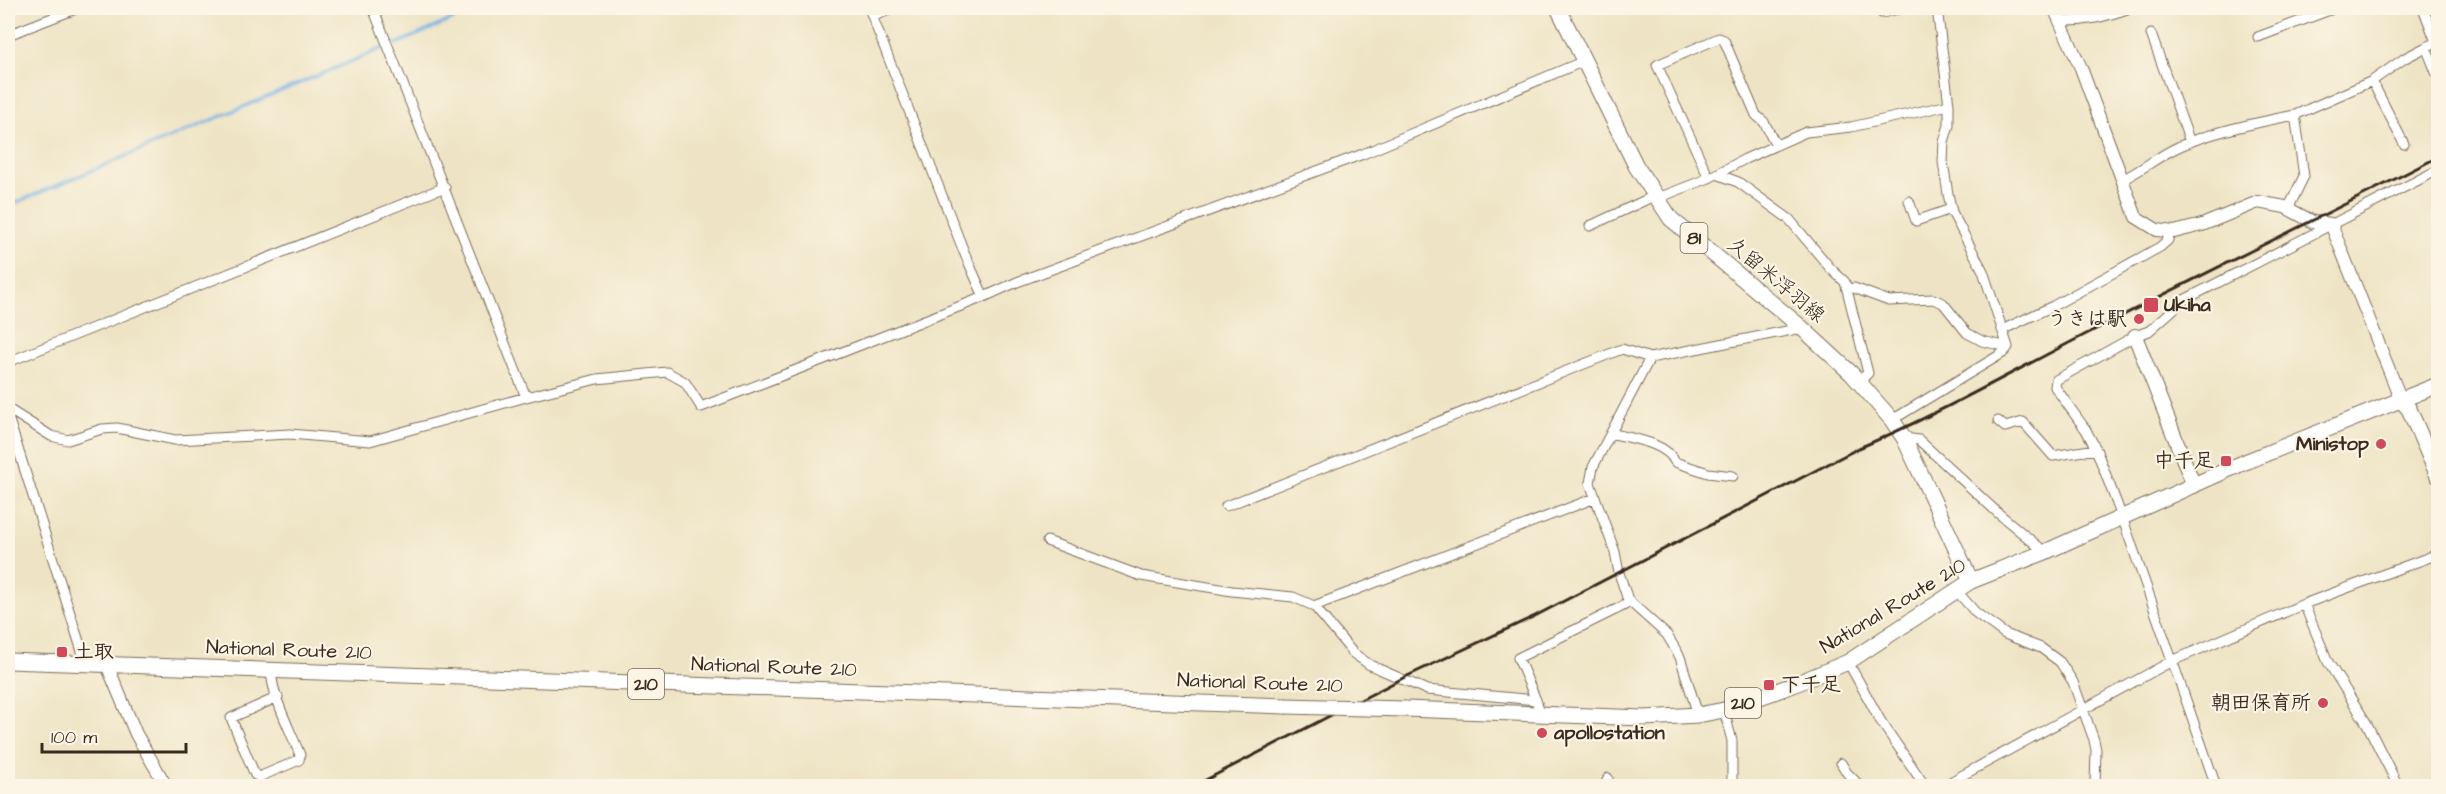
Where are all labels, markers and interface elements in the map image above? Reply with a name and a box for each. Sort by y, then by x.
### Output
road number: 81 [1680,223,1708,253]
street label: 久留米浮羽線 [1721,231,1831,329]
place label: Ukiha [2164,291,2211,319]
marker: Ukiha [2142,296,2160,314]
place label: うきは駅 [2047,305,2127,333]
marker: うきは駅 [2132,312,2146,326]
place label: Ministop [2296,430,2370,458]
marker: Ministop [2374,437,2388,451]
place label: 中千足 [2154,447,2214,475]
marker: 中千足 [2219,454,2233,468]
street label: National Route 210 [1815,551,1972,661]
street label: National Route 210 [206,633,373,667]
place label: 土取 [74,638,114,666]
marker: 土取 [55,645,69,659]
street label: National Route 210 [691,650,858,684]
street label: National Route 210 [1177,666,1344,700]
road number: 210 [628,669,664,699]
place label: 下千足 [1781,671,1841,699]
marker: 下千足 [1762,678,1776,692]
road number: 210 [1725,688,1761,718]
place label: 朝田保育所 [2211,689,2311,717]
marker: 朝田保育所 [2316,696,2330,710]
scale bar [42,716,186,754]
place label: apollostation [1553,719,1665,747]
text: 100 m [51,725,97,750]
marker: apollostation [1535,726,1549,740]

